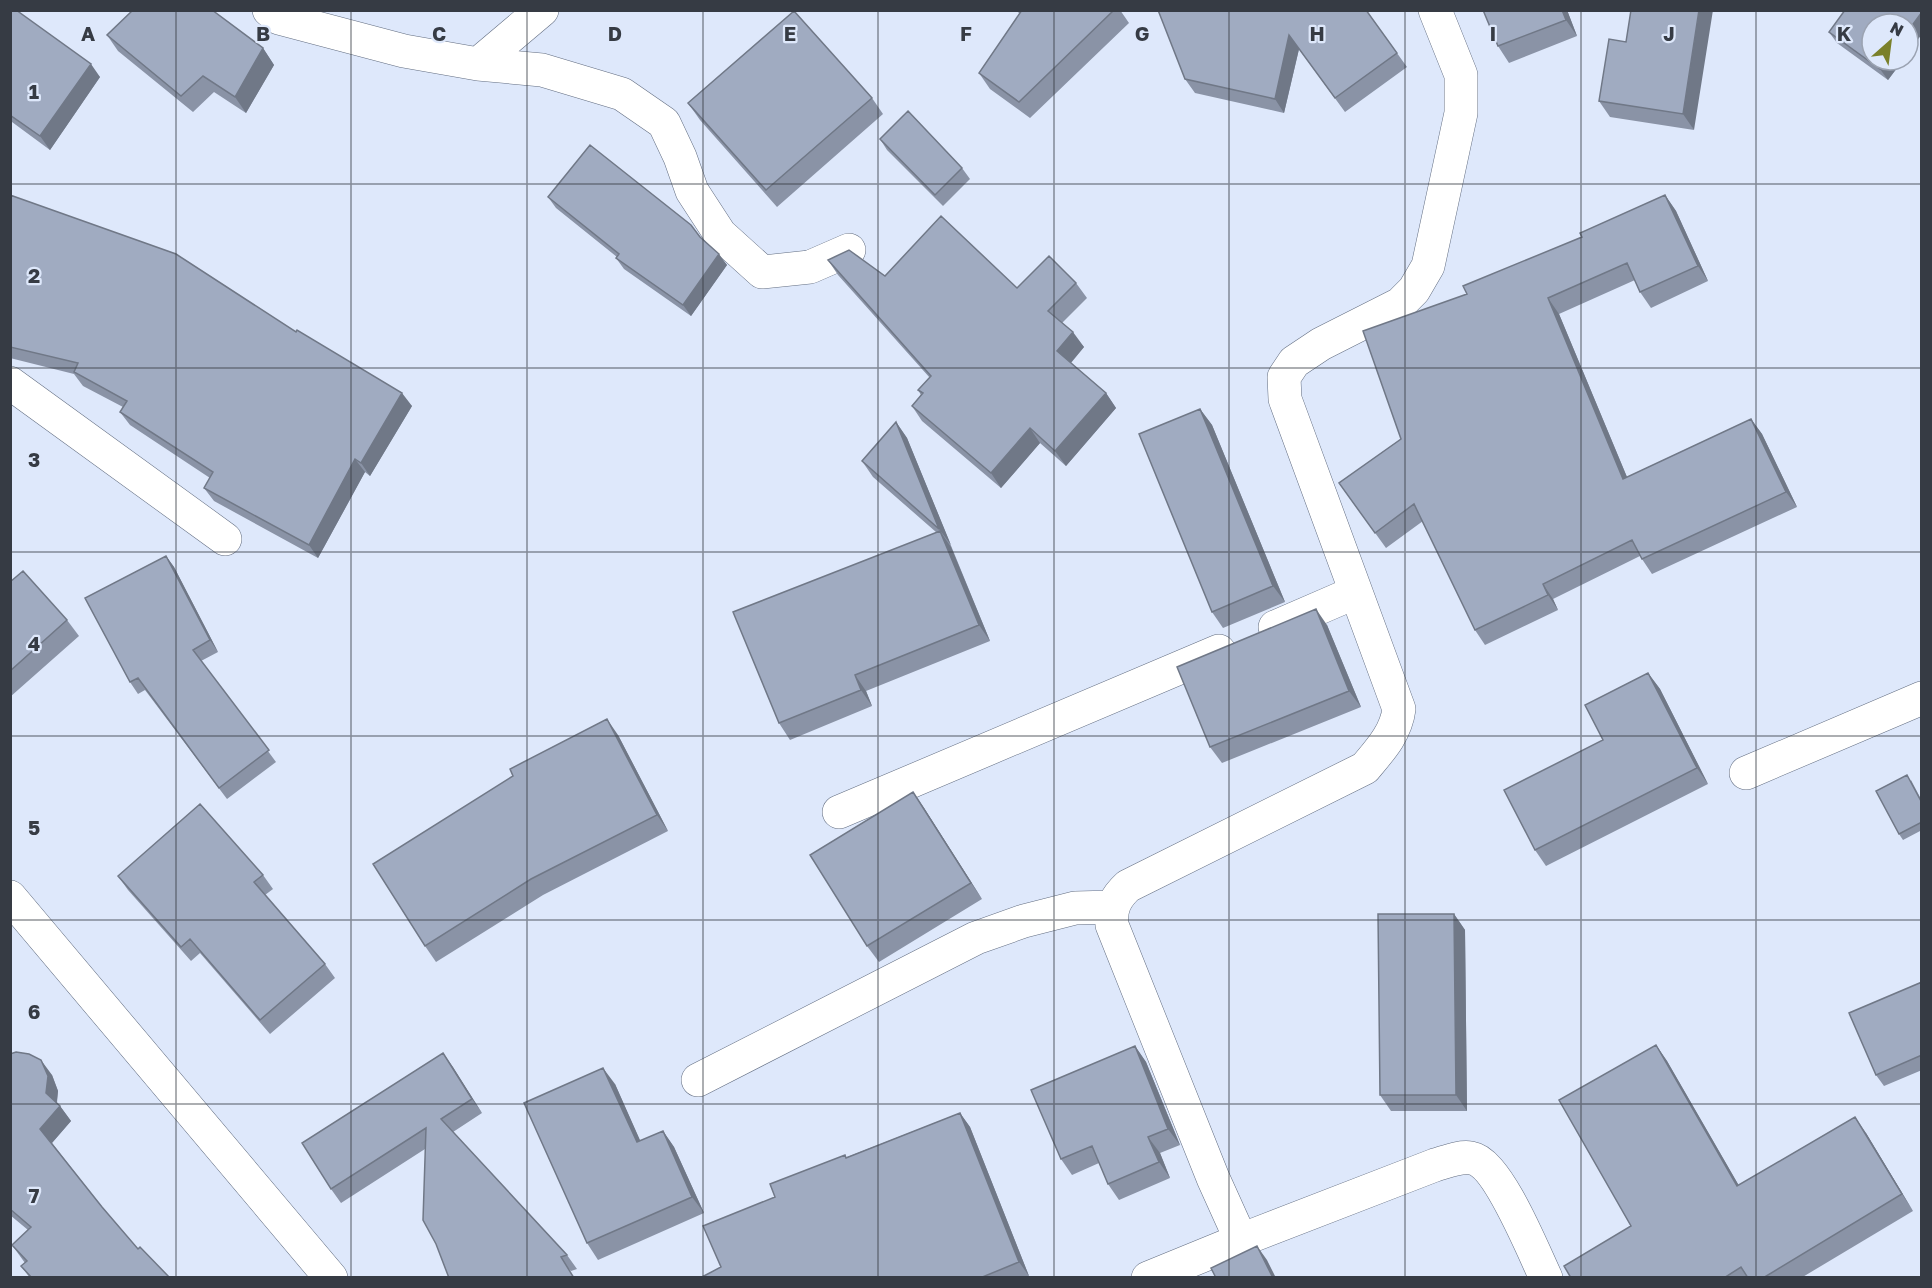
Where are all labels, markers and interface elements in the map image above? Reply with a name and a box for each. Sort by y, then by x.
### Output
north arrow [1860,12,1920,72]
text: N [1887,17,1907,40]
text: A [81,21,95,45]
text: B [256,21,270,45]
text: C [432,21,446,45]
text: D [608,21,622,45]
text: E [784,21,796,45]
text: F [960,21,972,45]
text: G [1135,21,1149,45]
text: H [1309,21,1325,45]
text: I [1490,21,1496,45]
text: J [1663,21,1675,45]
text: K [1837,21,1852,45]
text: 1 [29,79,39,103]
text: 2 [28,263,40,287]
text: 3 [28,447,40,471]
text: 4 [28,631,40,655]
text: 5 [28,815,40,839]
text: 6 [28,999,40,1023]
text: 7 [29,1183,40,1207]

